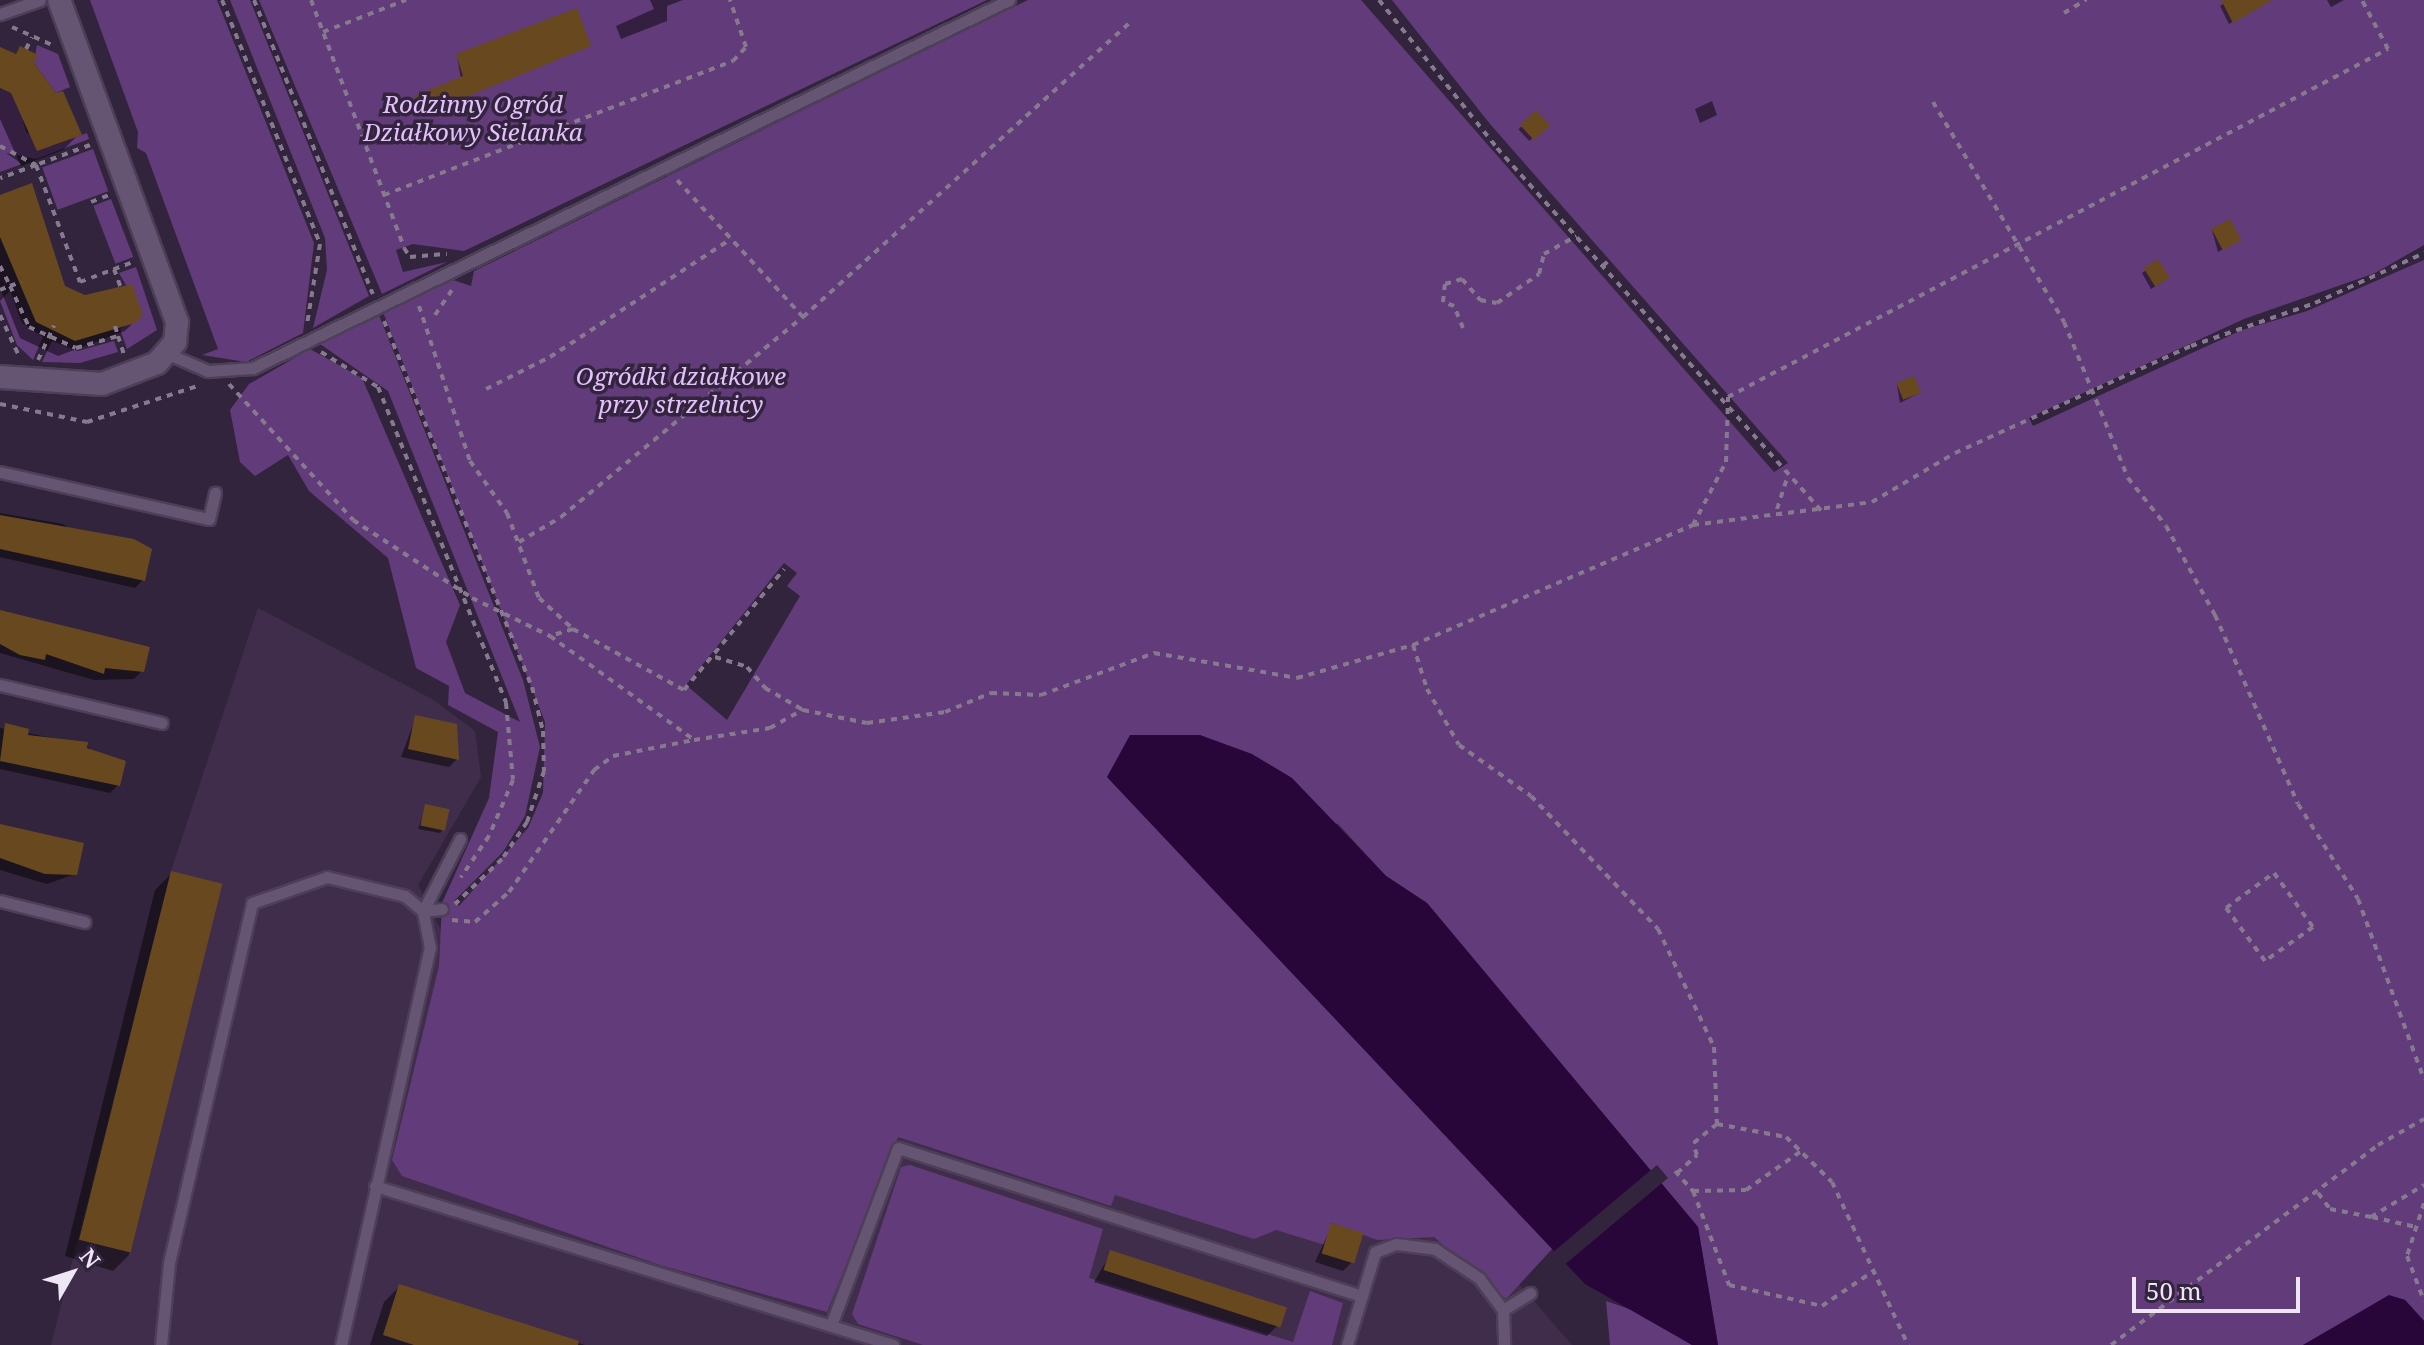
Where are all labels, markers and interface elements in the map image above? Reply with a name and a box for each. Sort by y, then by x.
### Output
park label: Rodzinny Ogród Działkowy Sielanka [363,90,583,146]
park label: Ogródki działkowe przy strzelnicy [576,362,786,418]
north arrow [32,1233,112,1313]
text: N [74,1242,108,1274]
scale bar [2136,1261,2304,1311]
text: 50 m [2146,1274,2202,1307]

